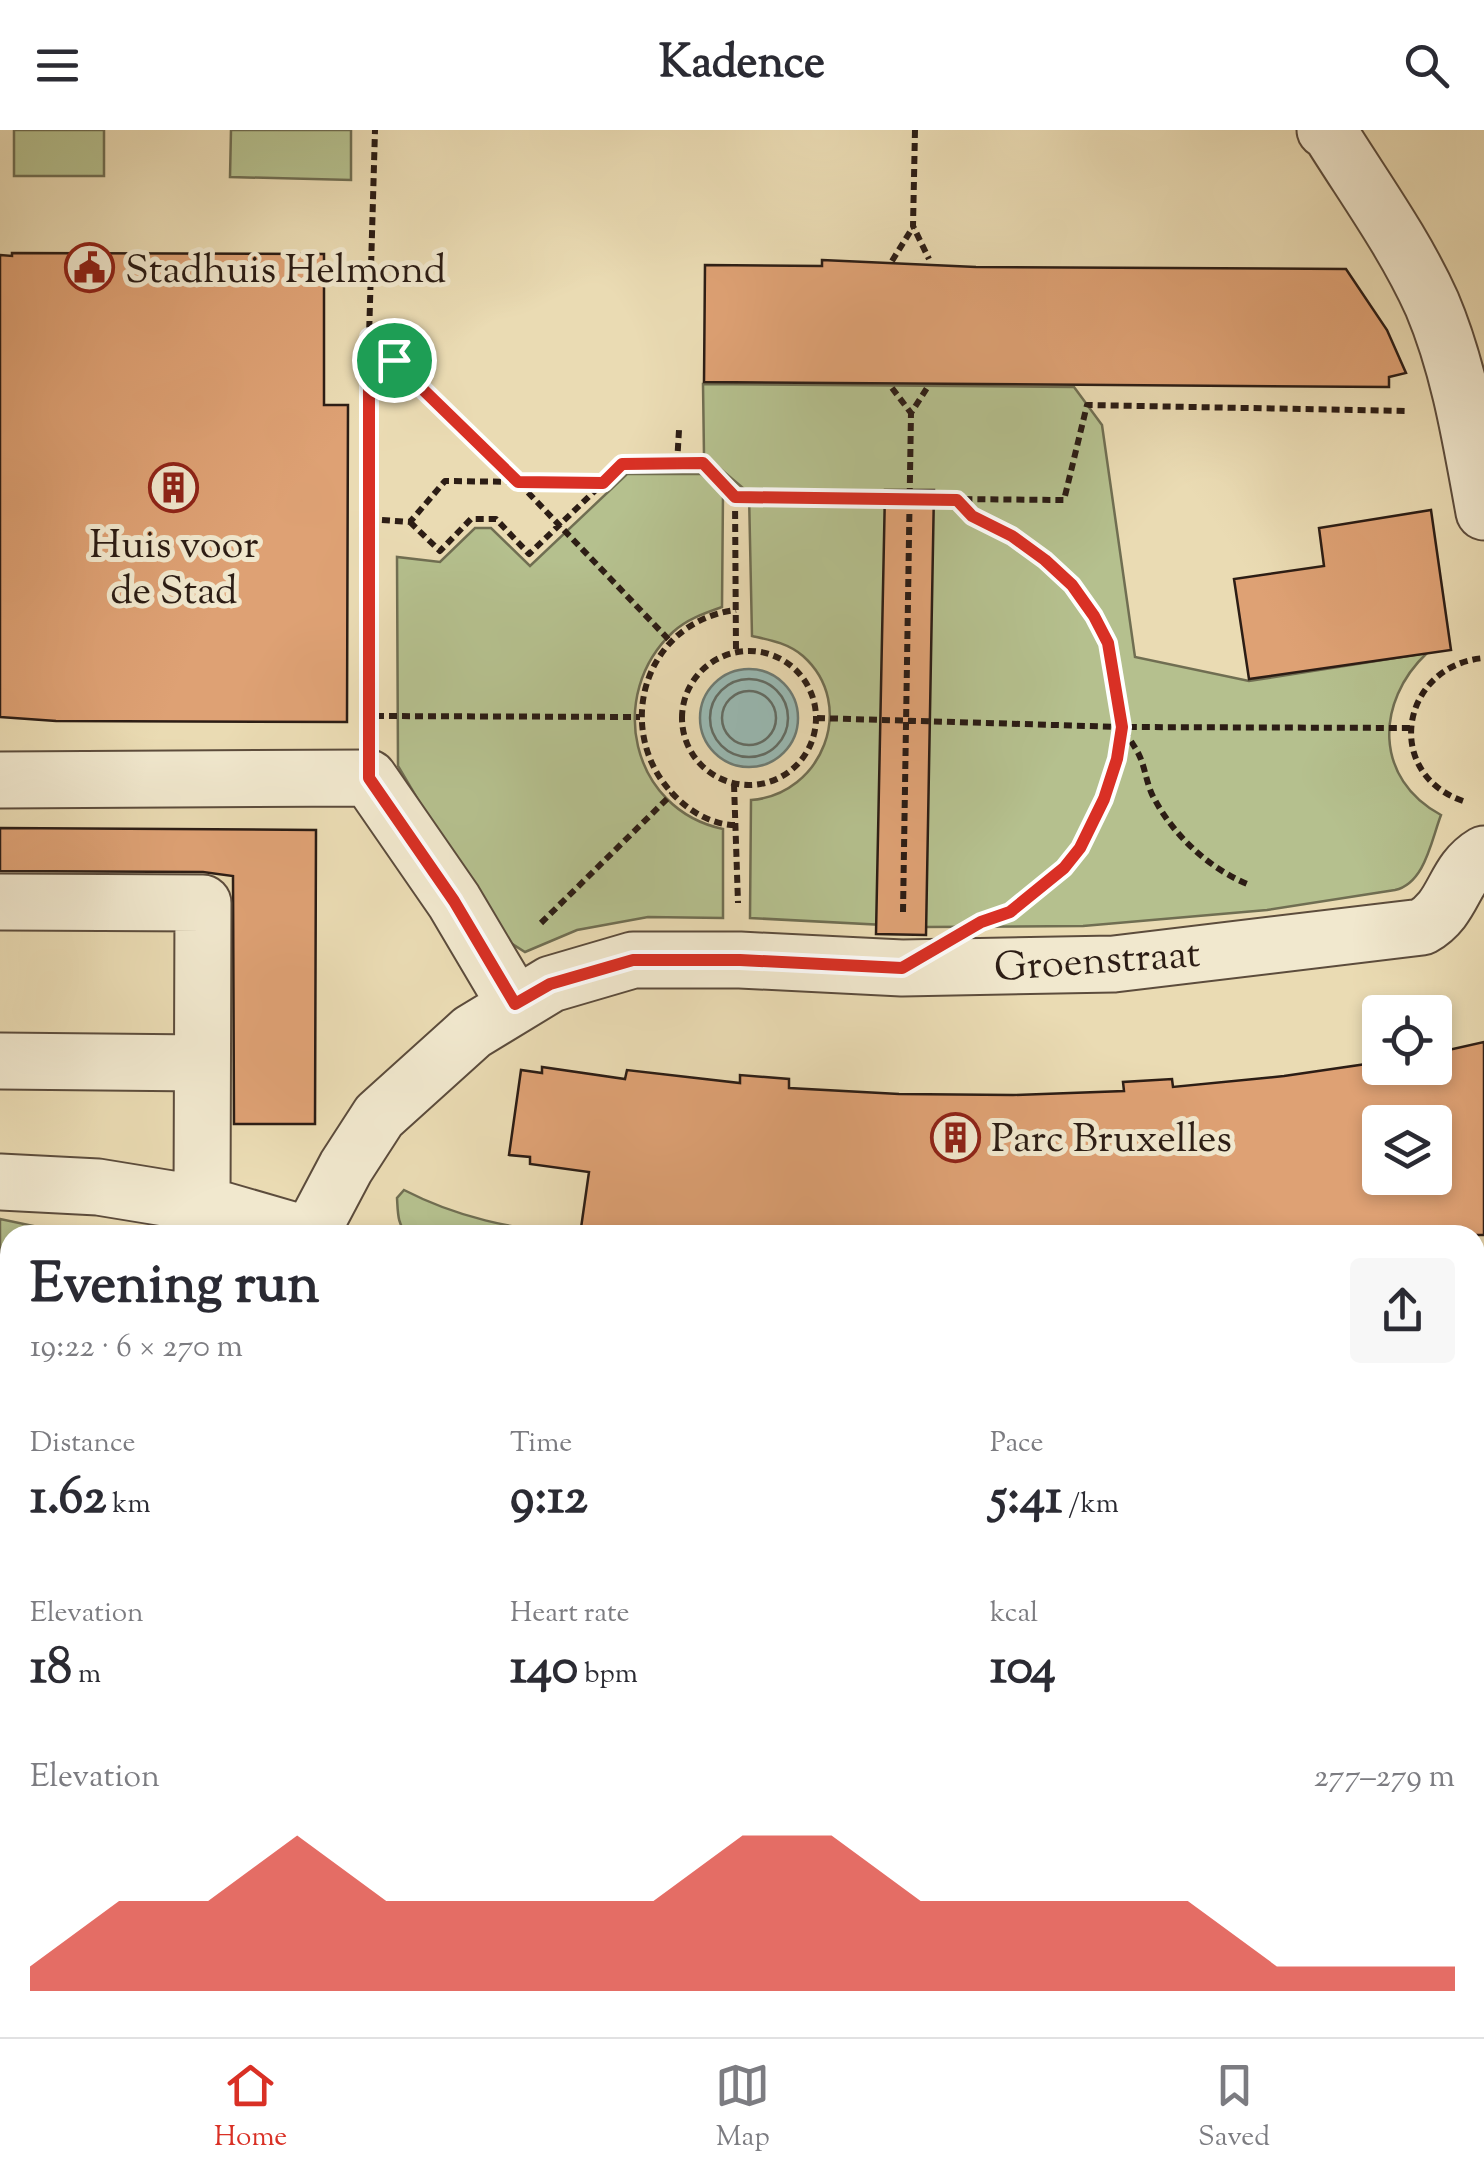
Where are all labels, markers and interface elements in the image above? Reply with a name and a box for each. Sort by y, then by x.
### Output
text: Kadence [659,33,825,98]
icon: menu [30,38,85,93]
icon: search [1399,38,1454,93]
public building icon: Stadhuis Helmond [64,242,116,294]
place label: Stadhuis Helmond [125,244,446,301]
pin [352,318,437,403]
icon: arrive [367,333,422,388]
building icon: Huis voor de Stad [148,462,200,514]
place label: Huis voor de Stad [90,519,258,622]
street label: Groenstraat [992,928,1203,999]
map controls [1362,995,1452,1195]
button: locate [1362,995,1452,1085]
button: layers [1362,1105,1452,1195]
building icon: Parc Bruxelles [930,1111,982,1163]
place label: Parc Bruxelles [991,1113,1232,1170]
text: Evening run [30,1248,319,1327]
button: share [1350,1258,1455,1363]
text: 19:22 · 6 × 270 m [30,1325,243,1371]
text: Distance [30,1424,136,1464]
text: Time [510,1424,572,1464]
text: Pace [990,1424,1044,1464]
text: 1.62 [30,1464,106,1536]
text: 9:12 [510,1464,588,1536]
text: 5:41 [990,1464,1062,1536]
text: km [106,1485,151,1525]
text: /km [1062,1485,1119,1525]
text: Elevation [30,1594,144,1634]
text: Heart rate [510,1594,630,1634]
text: kcal [990,1594,1038,1634]
text: 18 [30,1634,72,1706]
text: 140 [510,1634,578,1706]
text: 104 [990,1634,1056,1706]
text: m [72,1655,101,1695]
text: bpm [578,1655,638,1695]
text: Elevation [30,1755,160,1801]
text: 277–279 m [1314,1755,1455,1801]
tab: Home [214,2058,287,2158]
tab: Map [715,2058,770,2158]
tab: Saved [1198,2058,1270,2158]

